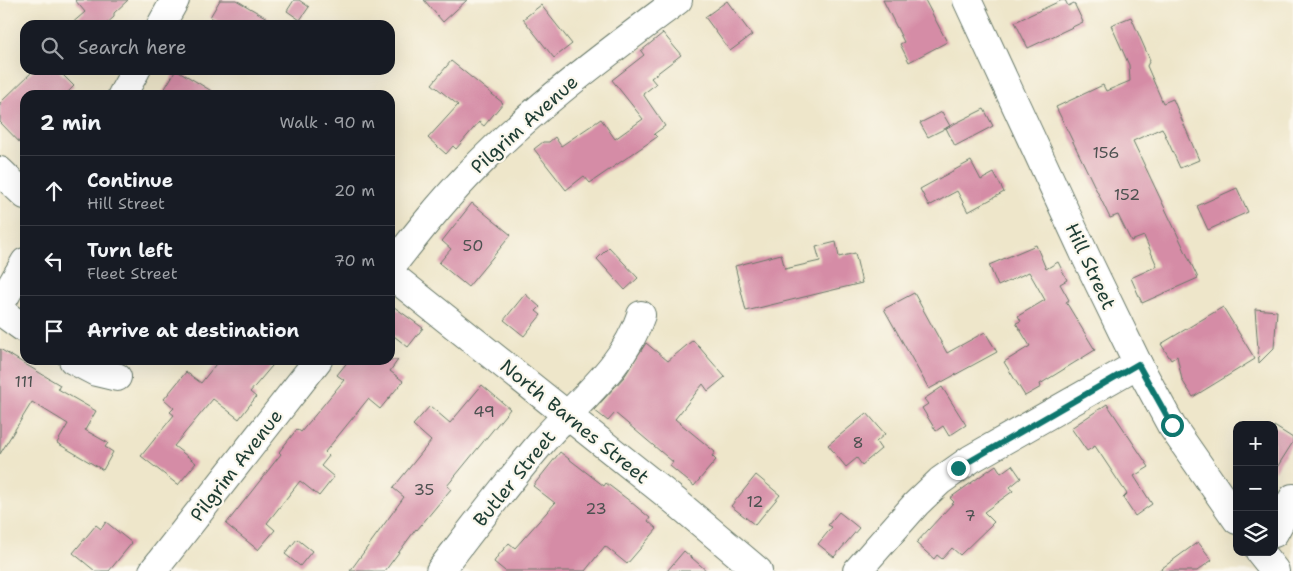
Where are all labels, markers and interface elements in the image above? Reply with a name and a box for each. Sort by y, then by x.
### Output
search box [20,20,395,75]
icon: search [38,34,66,62]
text: Search here [78,35,187,60]
street label: Pilgrim Avenue [465,70,583,179]
text: 2 min [40,109,101,137]
text: Walk · 90 m [280,112,375,133]
house number: 156 [1092,142,1120,163]
text: Continue [87,168,173,193]
icon: ahead [40,177,68,205]
text: 20 m [334,180,375,201]
house number: 152 [1114,184,1140,205]
text: Hill Street [87,193,165,214]
street label: Hill Street [1060,219,1121,313]
house number: 50 [463,235,483,256]
text: Turn left [87,238,173,263]
icon: left [40,247,68,275]
text: 70 m [334,250,375,271]
text: Fleet Street [87,263,178,284]
icon: arrive [40,317,68,345]
text: Arrive at destination [87,318,299,343]
street label: North Barnes Street [495,353,654,489]
house number: 111 [15,371,33,392]
house number: 49 [473,401,495,422]
street label: Pilgrim Avenue [185,404,288,527]
route start [1161,414,1184,437]
map controls [1233,421,1278,556]
button: + [1233,421,1278,466]
street label: Butler Street [468,425,561,532]
house number: 8 [852,432,864,453]
route end [947,457,970,480]
button: − [1233,466,1278,511]
house number: 35 [414,479,434,500]
house number: 12 [746,491,764,512]
house number: 23 [585,498,607,519]
house number: 7 [964,505,976,526]
button: layers [1233,511,1278,556]

